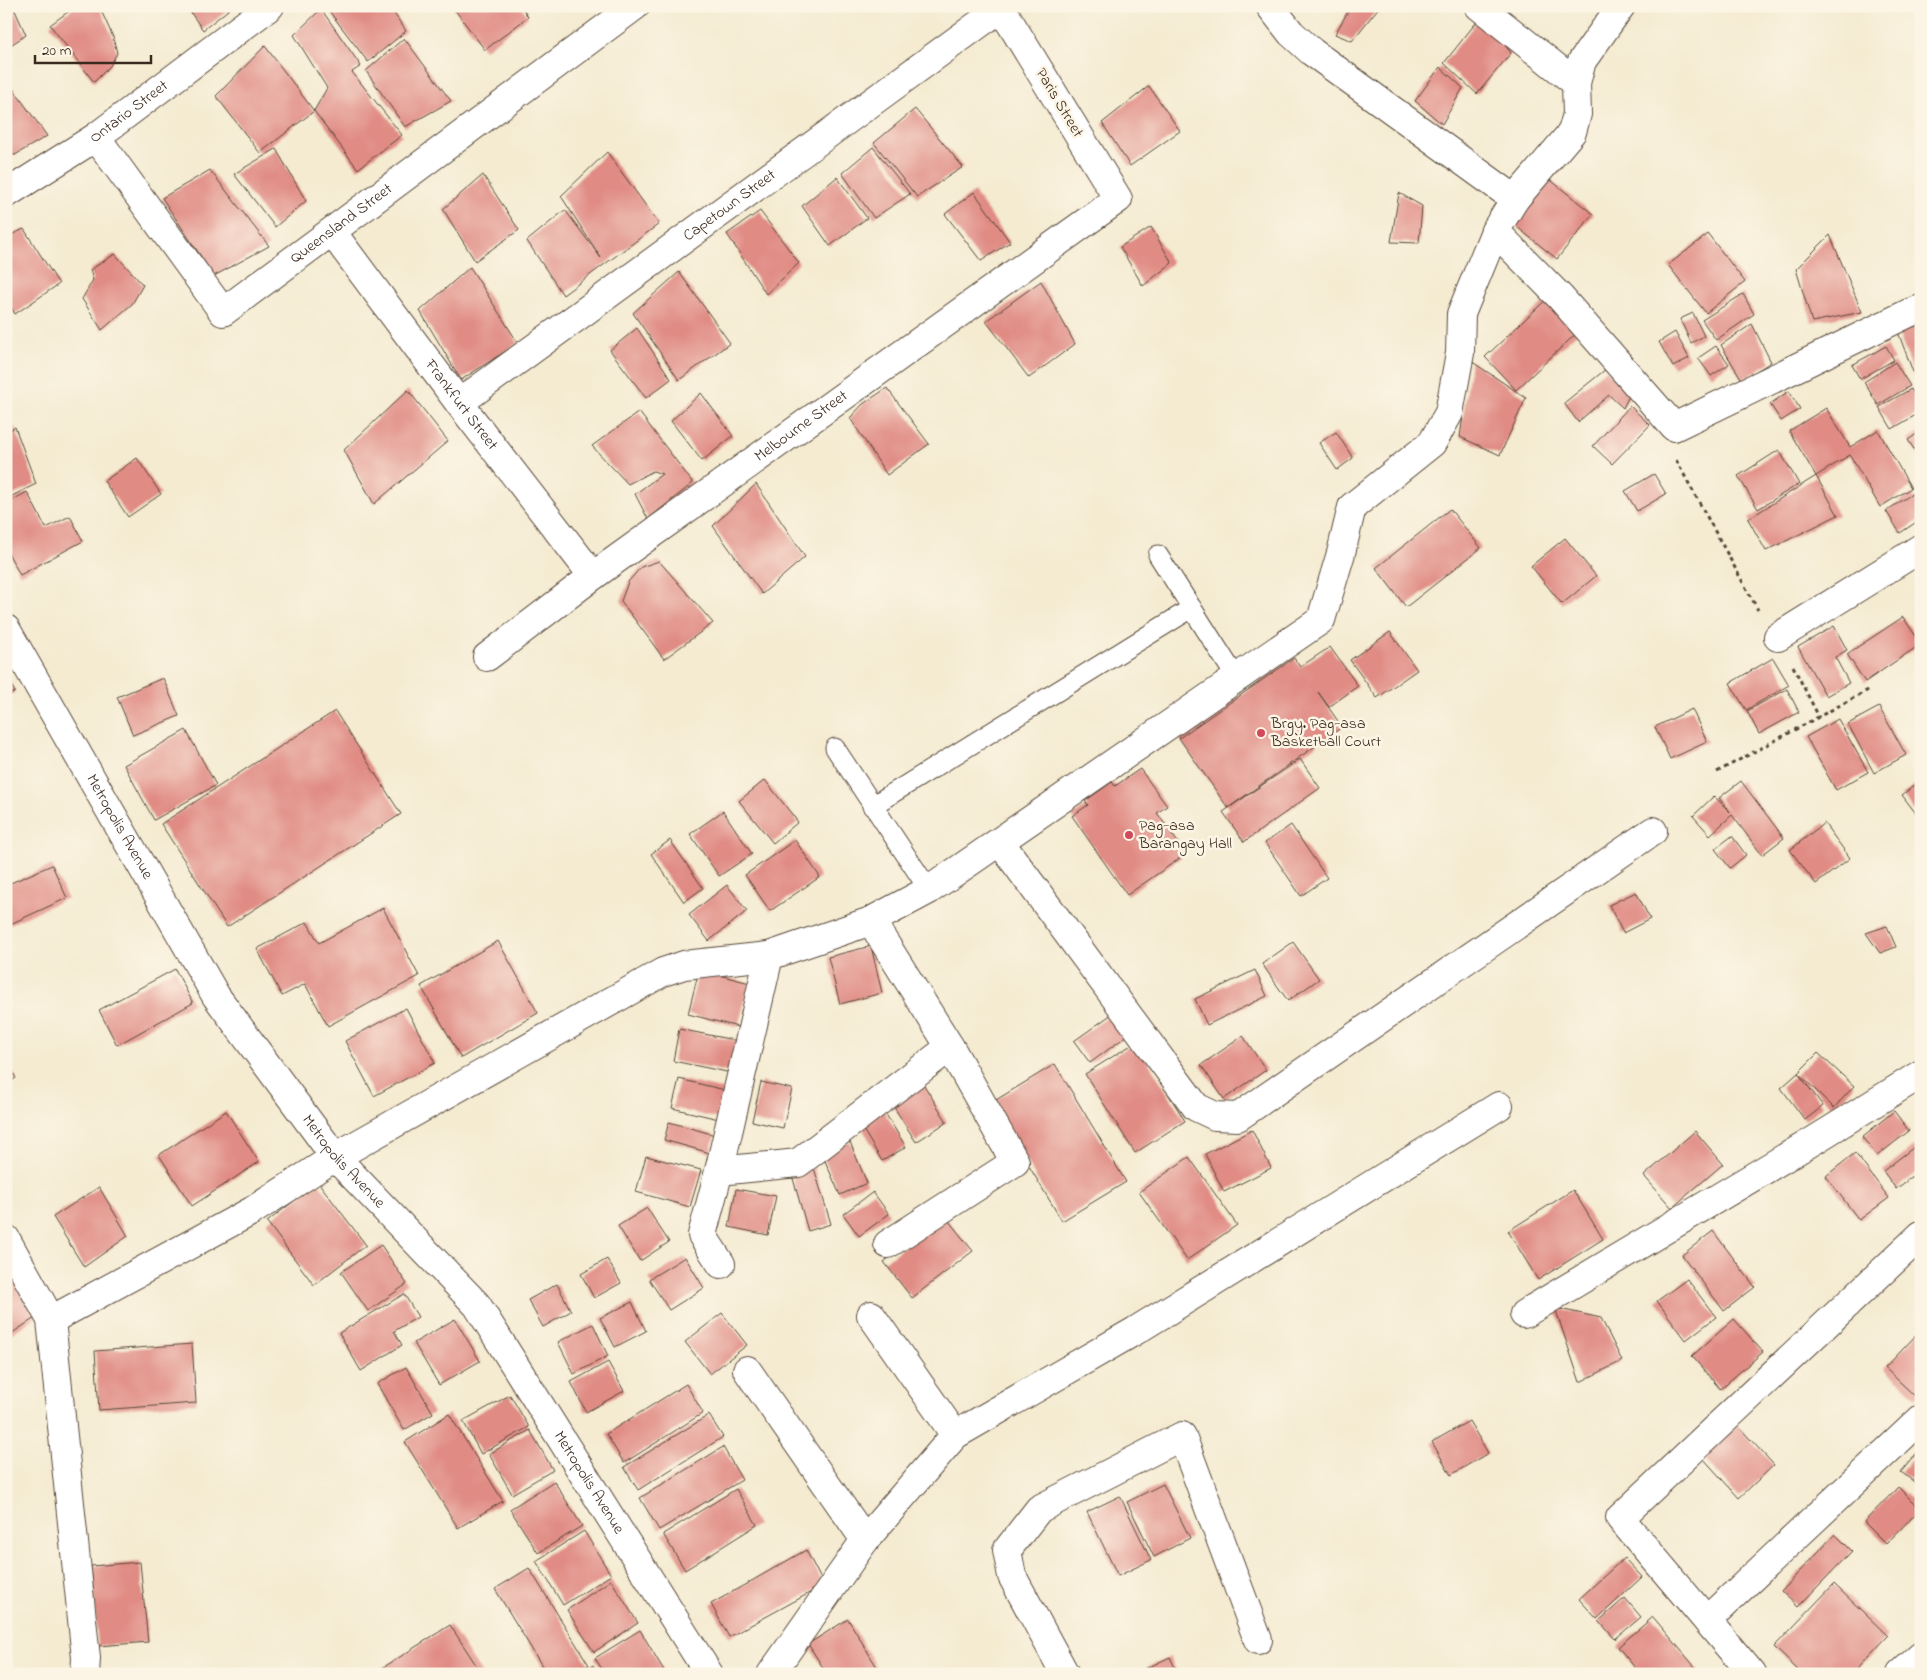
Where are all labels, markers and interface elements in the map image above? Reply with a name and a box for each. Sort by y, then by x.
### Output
scale bar [35,32,151,64]
text: 20 m [42,40,72,62]
street label: Paris Street [1029,64,1089,143]
street label: Ontario Street [85,74,174,150]
street label: Capetown Street [678,163,782,248]
street label: Queensland Street [285,177,398,270]
street label: Frankfurt Street [418,354,504,456]
street label: Melbourne Street [750,384,854,468]
place label: Brgy. Pag-asa Basketball Court [1270,712,1382,754]
marker: Brgy. Pag-asa Basketball Court [1255,727,1267,739]
street label: Metropolis Avenue [80,770,159,885]
place label: Pag-asa Barangay Hall [1138,814,1232,856]
marker: Pag-asa Barangay Hall [1123,829,1135,841]
street label: Metropolis Avenue [296,1110,391,1215]
street label: Metropolis Avenue [547,1426,631,1540]

